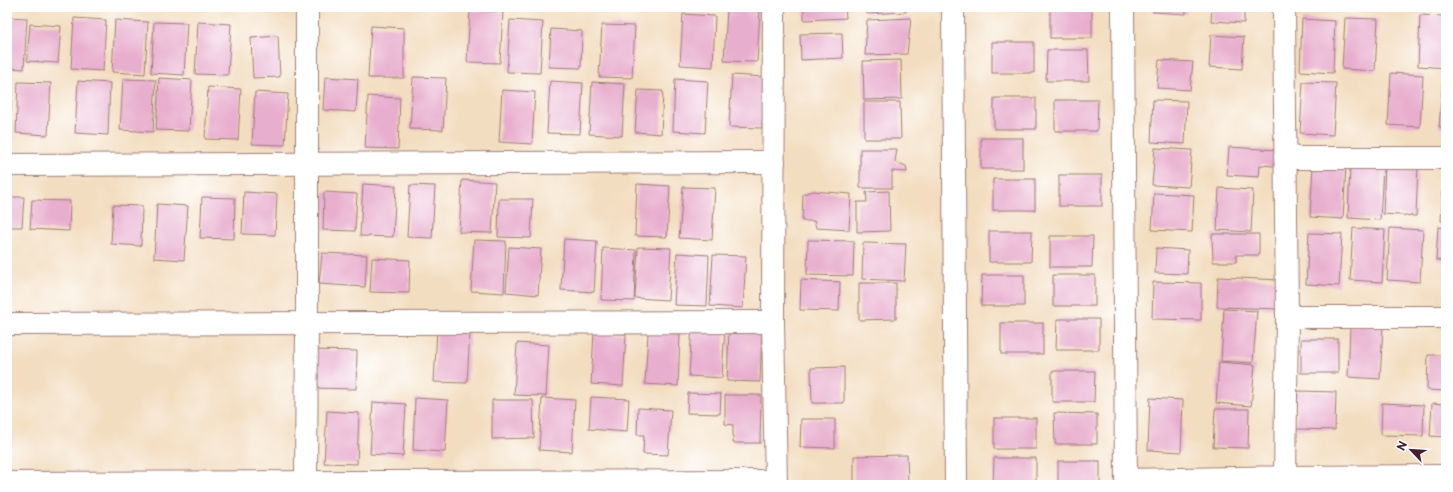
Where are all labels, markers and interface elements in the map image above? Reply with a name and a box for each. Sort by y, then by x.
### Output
north arrow [1391,430,1431,470]
text: N [1392,438,1411,453]

